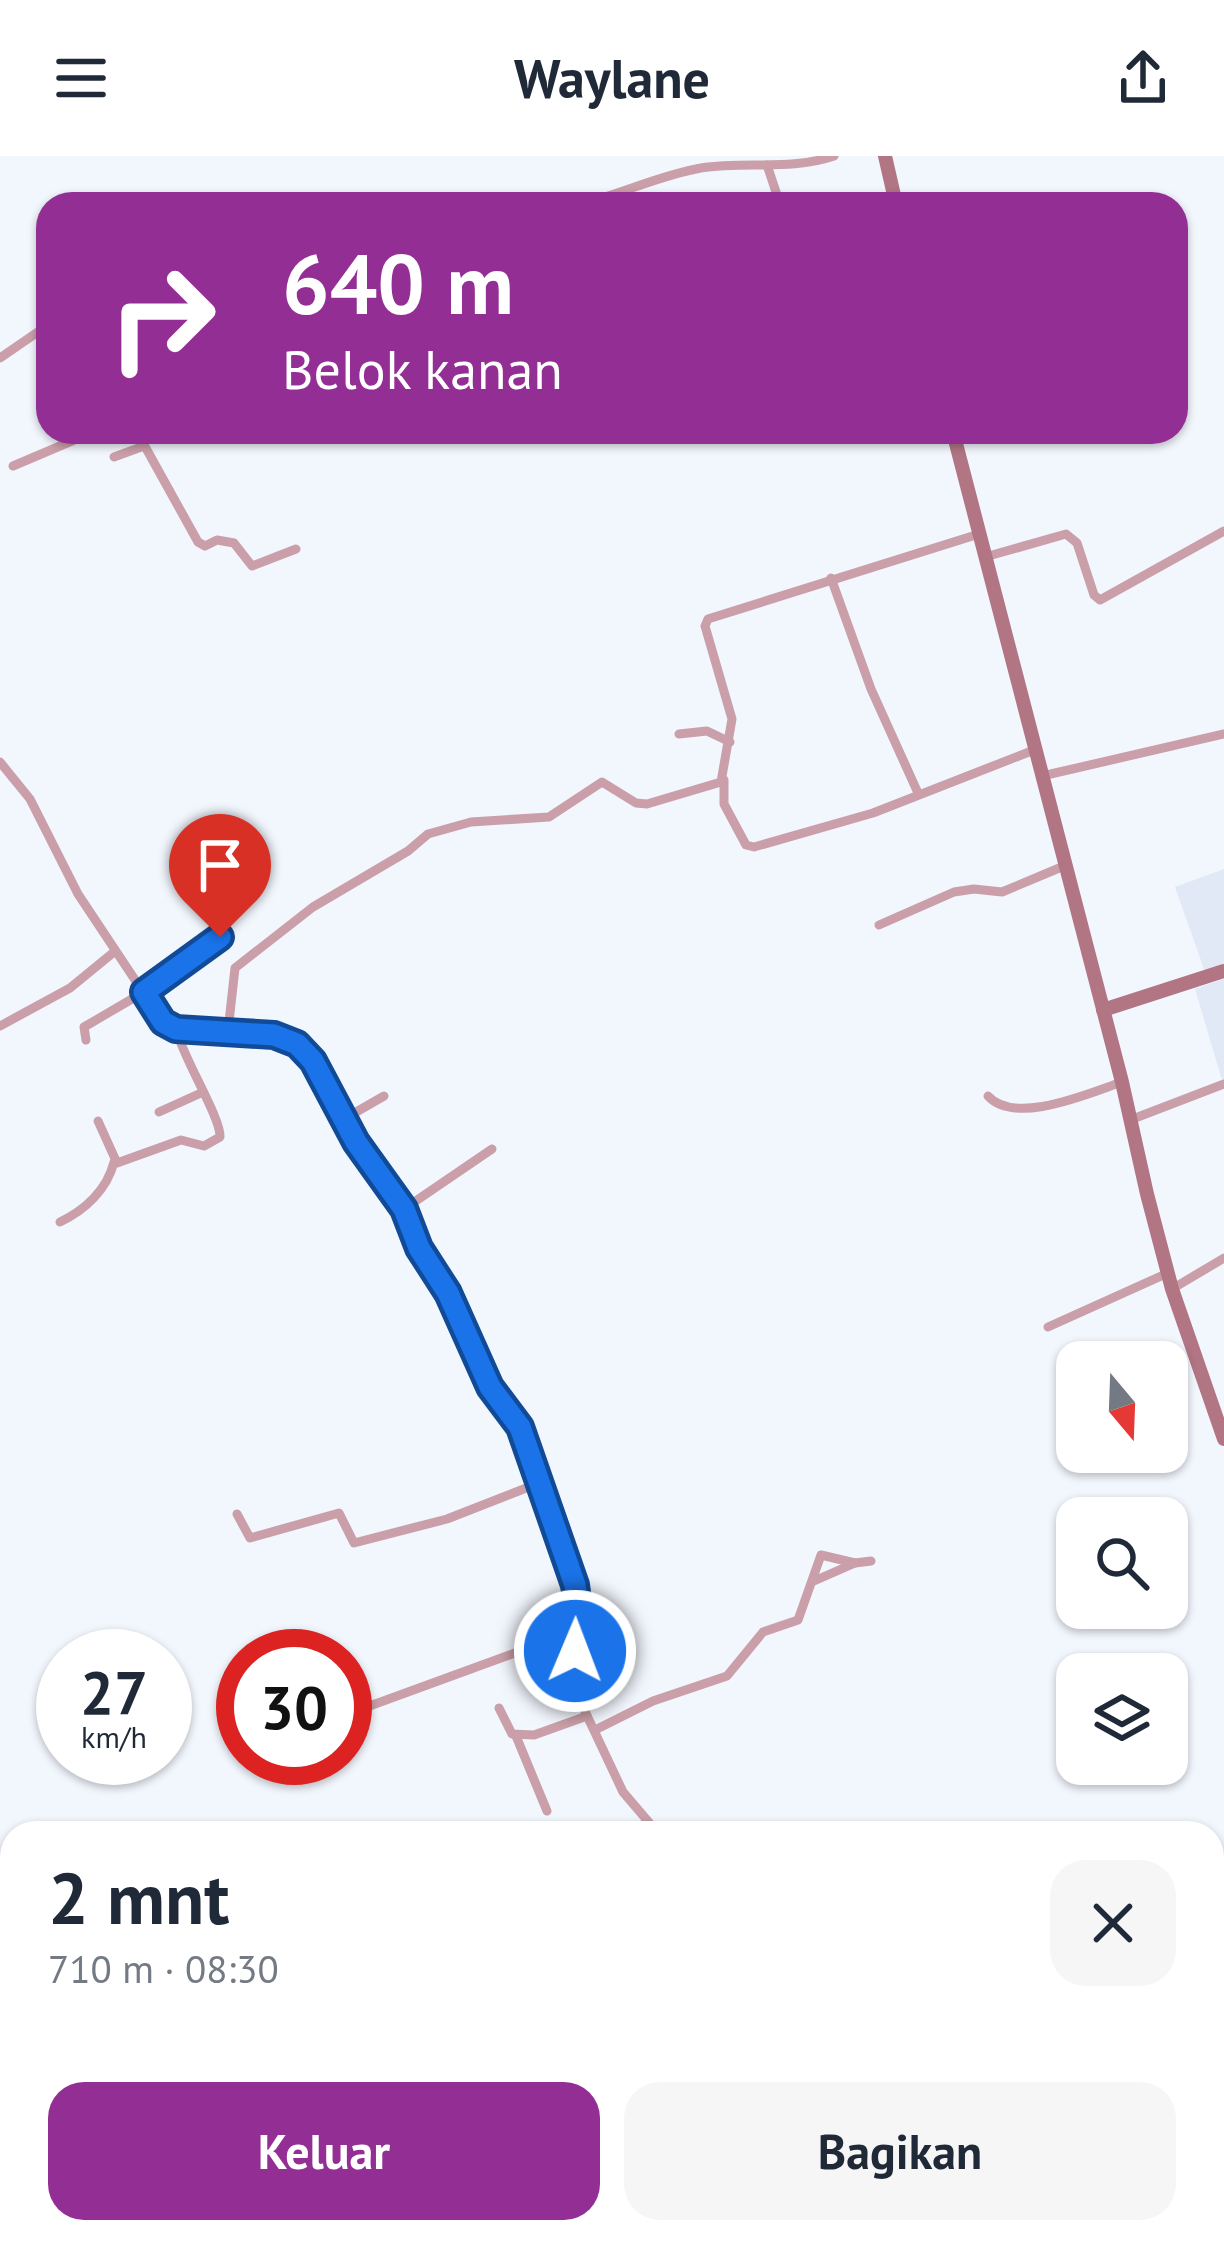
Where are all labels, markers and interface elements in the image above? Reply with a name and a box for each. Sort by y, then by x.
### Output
text: Waylane [514,43,710,113]
icon: menu [48,45,114,111]
icon: share [1110,45,1176,111]
text: 640 m [282,228,514,337]
icon: right [84,240,240,396]
text: Belok kanan [282,334,563,404]
pin [169,814,271,937]
icon: arrive [187,832,253,898]
north arrow [1056,1341,1188,1473]
map controls [1056,1341,1188,1785]
button: search [1056,1497,1188,1629]
position arrow [512,1588,638,1714]
speed limit sign: 30 [216,1629,372,1785]
text: 27 [80,1653,148,1731]
button: layers [1056,1653,1188,1785]
text: km/h [81,1717,147,1756]
text: 2 mnt [48,1851,229,1944]
button: close [1050,1860,1176,1986]
text: 710 m · 08:30 [48,1943,279,1994]
button: Keluar [48,2082,600,2220]
button: Bagikan [624,2082,1176,2220]

